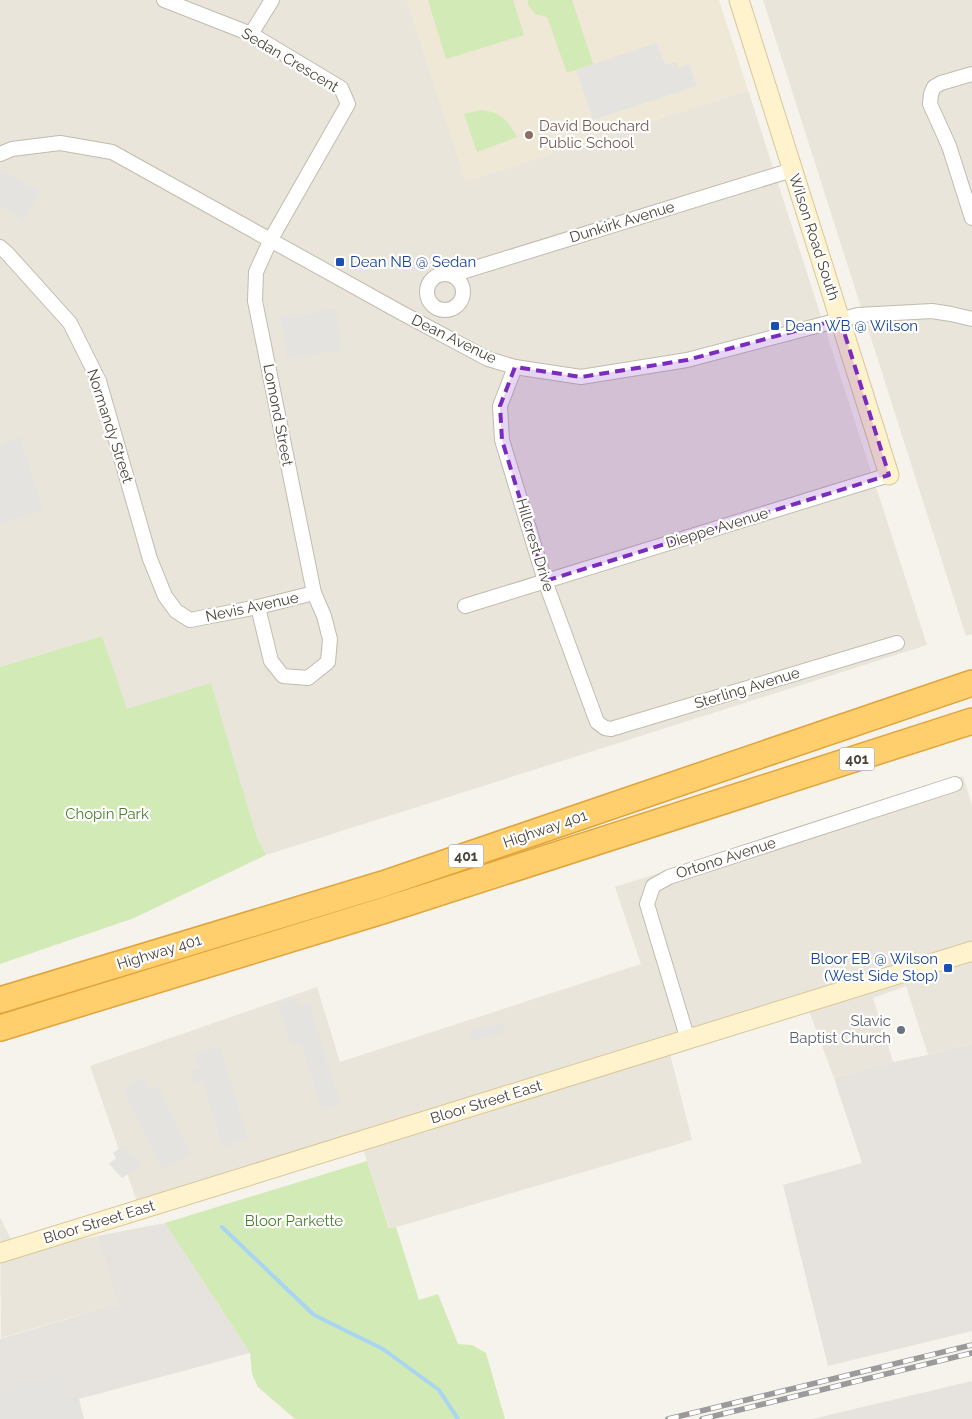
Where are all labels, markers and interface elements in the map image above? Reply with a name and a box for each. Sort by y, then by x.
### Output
street label: Sedan Crescent [238,24,342,96]
place label: David Bouchard Public School [539,117,649,152]
marker: David Bouchard Public School [523,129,535,141]
street label: Wilson Road South [785,171,843,303]
street label: Dunkirk Avenue [567,197,677,247]
place label: Dean NB @ Sedan [350,253,476,271]
marker: Dean NB @ Sedan [334,256,346,268]
street label: Dean Avenue [409,311,500,367]
place label: Dean WB @ Wilson [785,317,918,335]
marker: Dean WB @ Wilson [769,320,781,332]
street label: Lomond Street [259,362,297,468]
street label: Normandy Street [83,367,137,485]
street label: Hillcrest Drive [512,496,558,594]
street label: Dieppe Avenue [664,504,771,552]
street label: Nevis Avenue [204,588,300,626]
street label: Sterling Avenue [692,663,802,713]
road number: 401 [840,748,874,771]
park label: Chopin Park [65,805,149,823]
street label: Highway 401 [501,806,590,852]
street label: Ortono Avenue [674,833,778,883]
road number: 401 [448,844,484,868]
street label: Highway 401 [115,930,204,973]
place label: Bloor EB @ Wilson (West Side Stop) [811,950,938,985]
marker: Bloor EB @ Wilson (West Side Stop) [942,962,954,974]
place label: Slavic Baptist Church [789,1012,891,1047]
marker: Slavic Baptist Church [895,1024,907,1036]
street label: Bloor Street East [428,1076,544,1128]
street label: Bloor Street East [41,1196,157,1248]
park label: Bloor Parkette [245,1212,343,1230]

